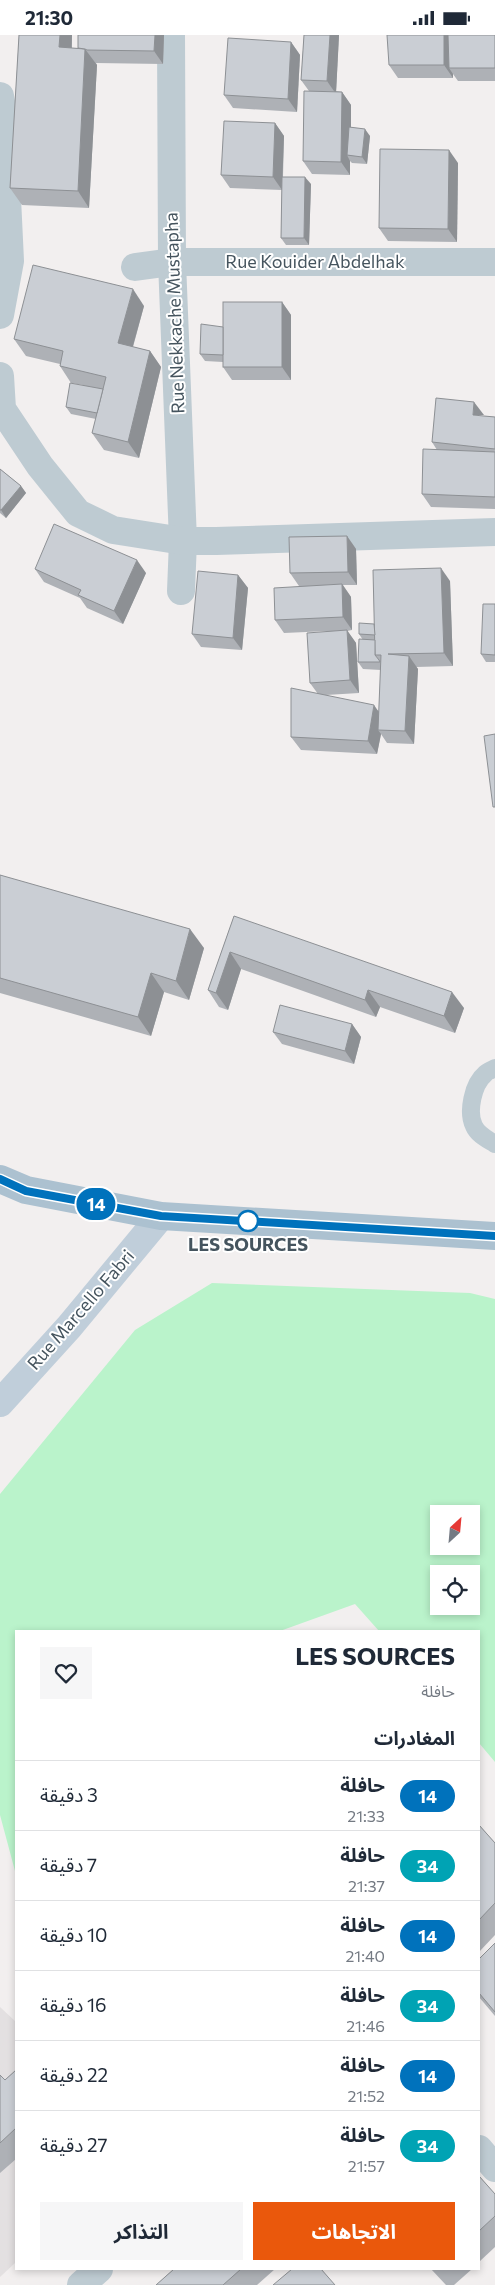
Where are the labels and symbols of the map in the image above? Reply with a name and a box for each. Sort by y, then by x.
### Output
street label: Rue Nekkache Mustapha [159,212,189,414]
street label: Rue Kouider Abdelhak [225,250,405,272]
line badge: 14 [74,1188,118,1220]
marker: LES SOURCES [237,1210,259,1232]
place label: LES SOURCES [188,1233,308,1255]
street label: Rue Marcello Fabri [22,1245,138,1374]
north arrow [430,1505,480,1555]

